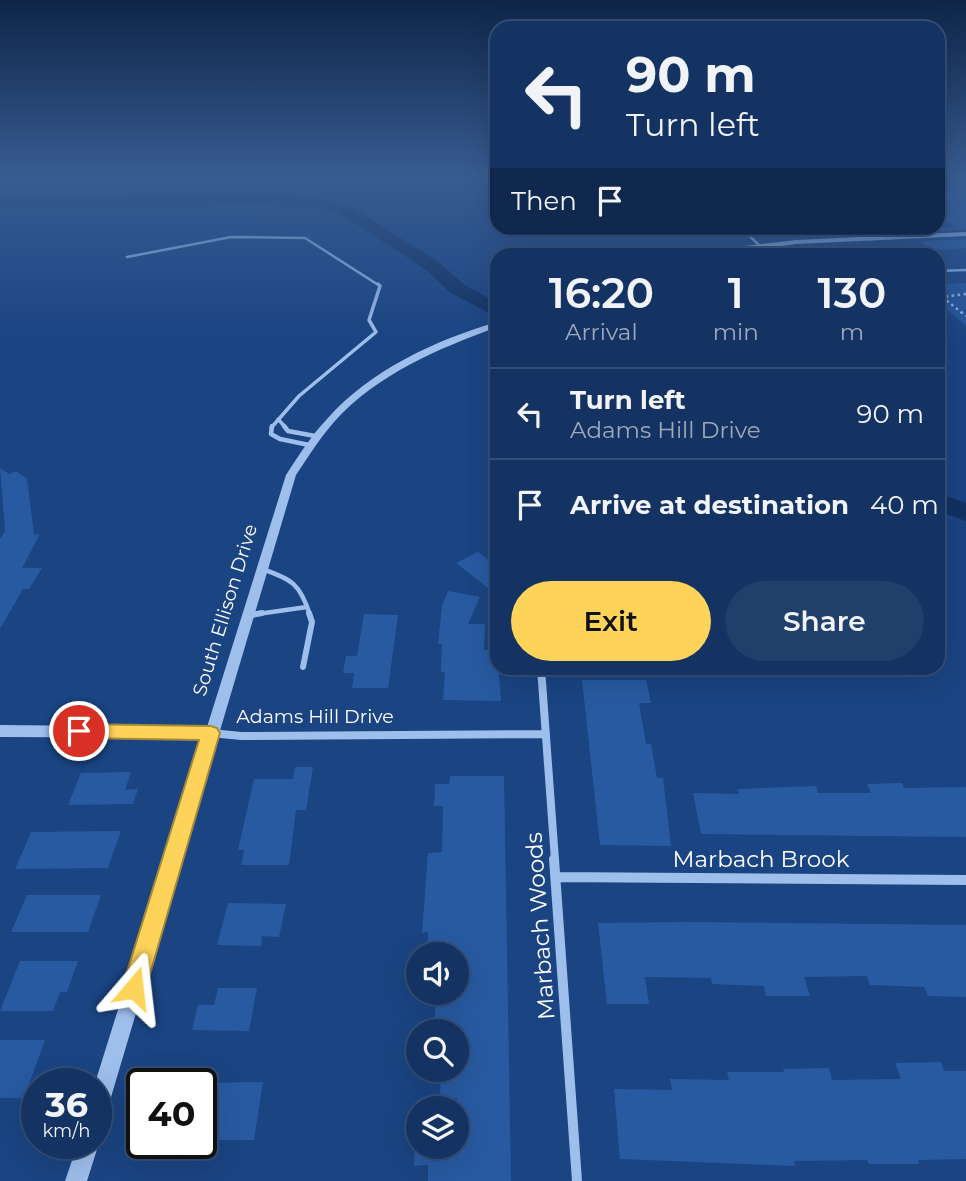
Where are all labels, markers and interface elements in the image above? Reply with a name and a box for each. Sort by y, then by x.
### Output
text: 90 m [626,45,756,104]
icon: left [511,49,602,140]
text: Turn left [626,105,760,144]
icon: arrive [591,182,629,220]
text: Then [511,185,577,217]
text: 16:20 [549,267,654,319]
text: 1 [728,267,744,319]
text: 130 [818,267,886,319]
text: Arrival [565,318,638,346]
text: min [713,318,759,346]
text: m [840,318,864,346]
text: Turn left [570,384,686,416]
icon: left [511,395,549,433]
text: 90 m [857,398,924,430]
text: Adams Hill Drive [570,416,761,444]
icon: arrive [511,486,549,524]
text: Arrive at destination [570,489,849,521]
text: 40 m [870,489,939,521]
street label: South Ellison Drive [188,521,262,699]
button: Exit [511,581,711,661]
button: Share [725,581,924,661]
pin [49,701,109,761]
street label: Adams Hill Drive [236,705,394,728]
icon: arrive [60,712,98,750]
street label: Marbach Woods [519,831,561,1021]
street label: Marbach Brook [673,845,850,873]
map controls [406,942,469,1159]
button: sound [406,942,469,1005]
position arrow [97,951,171,1025]
button: search [406,1019,469,1082]
speed limit sign: 40 [126,1068,217,1159]
text: 36 [45,1083,88,1126]
button: layers [406,1096,469,1159]
text: km/h [42,1120,91,1142]

